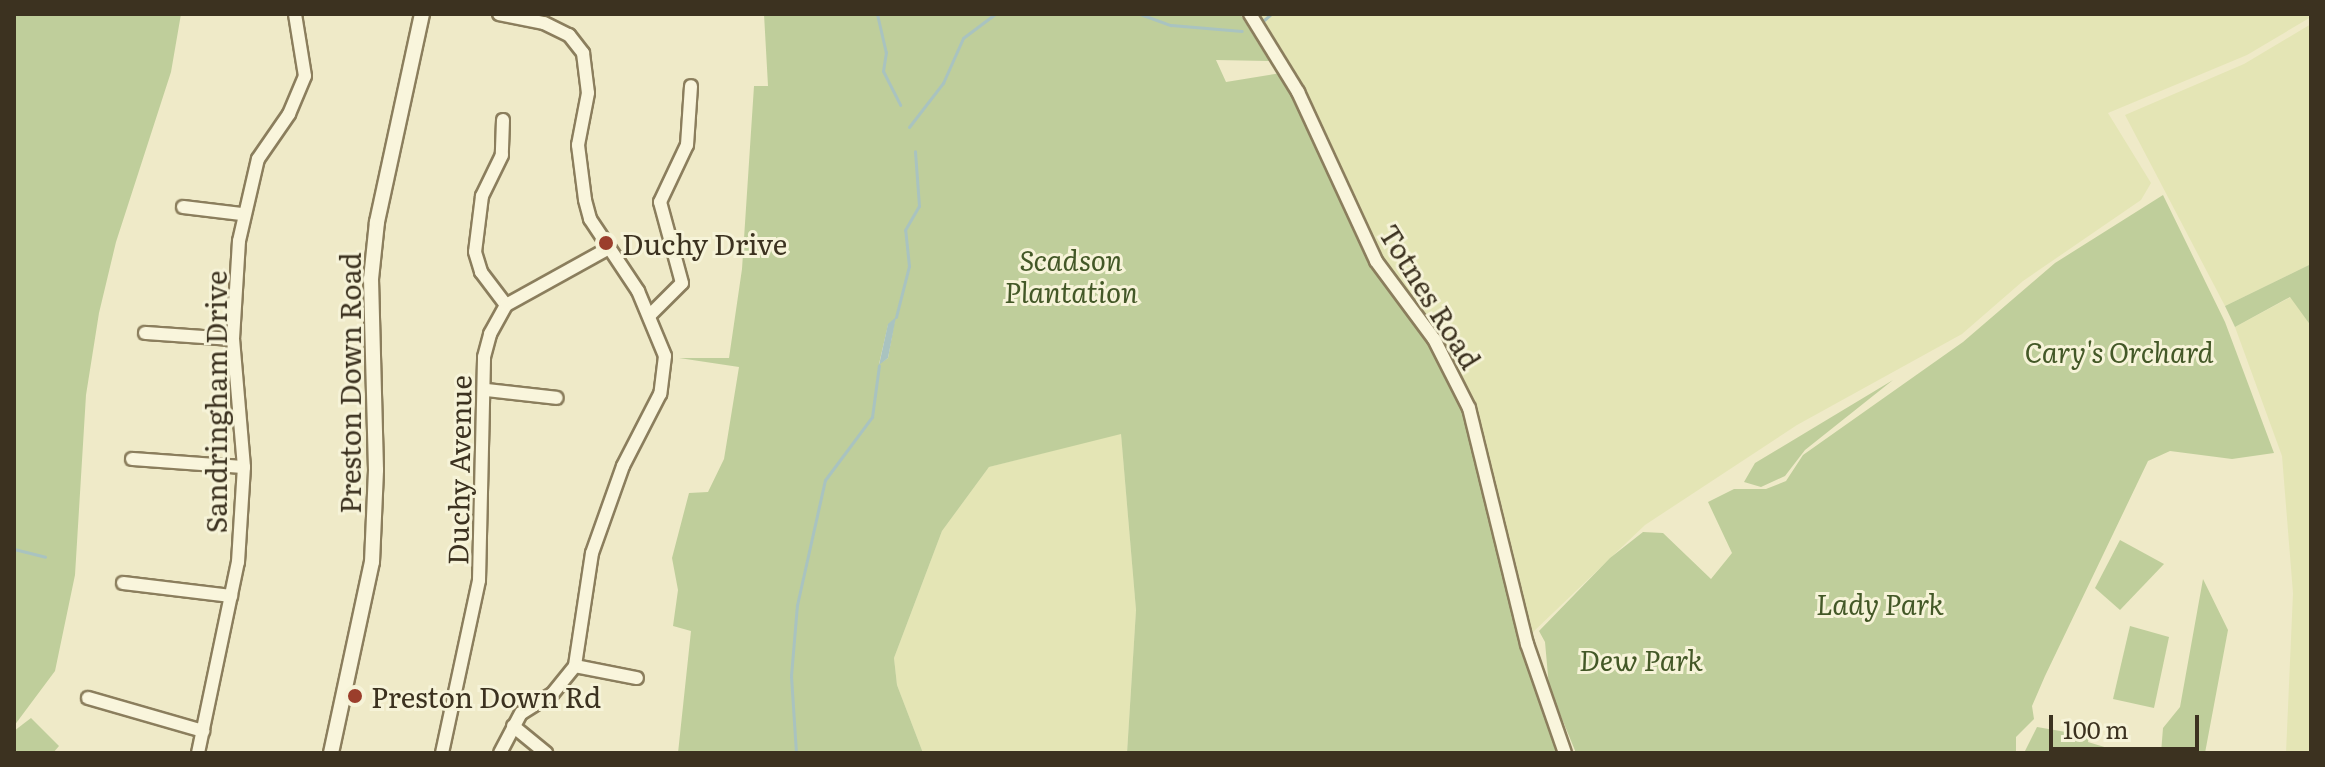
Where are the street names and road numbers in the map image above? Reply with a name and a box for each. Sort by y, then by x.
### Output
street label: Totnes Road [1373,218,1489,374]
street label: Preston Down Road [332,252,366,514]
street label: Sandringham Drive [198,271,232,533]
street label: Duchy Avenue [440,375,476,565]

